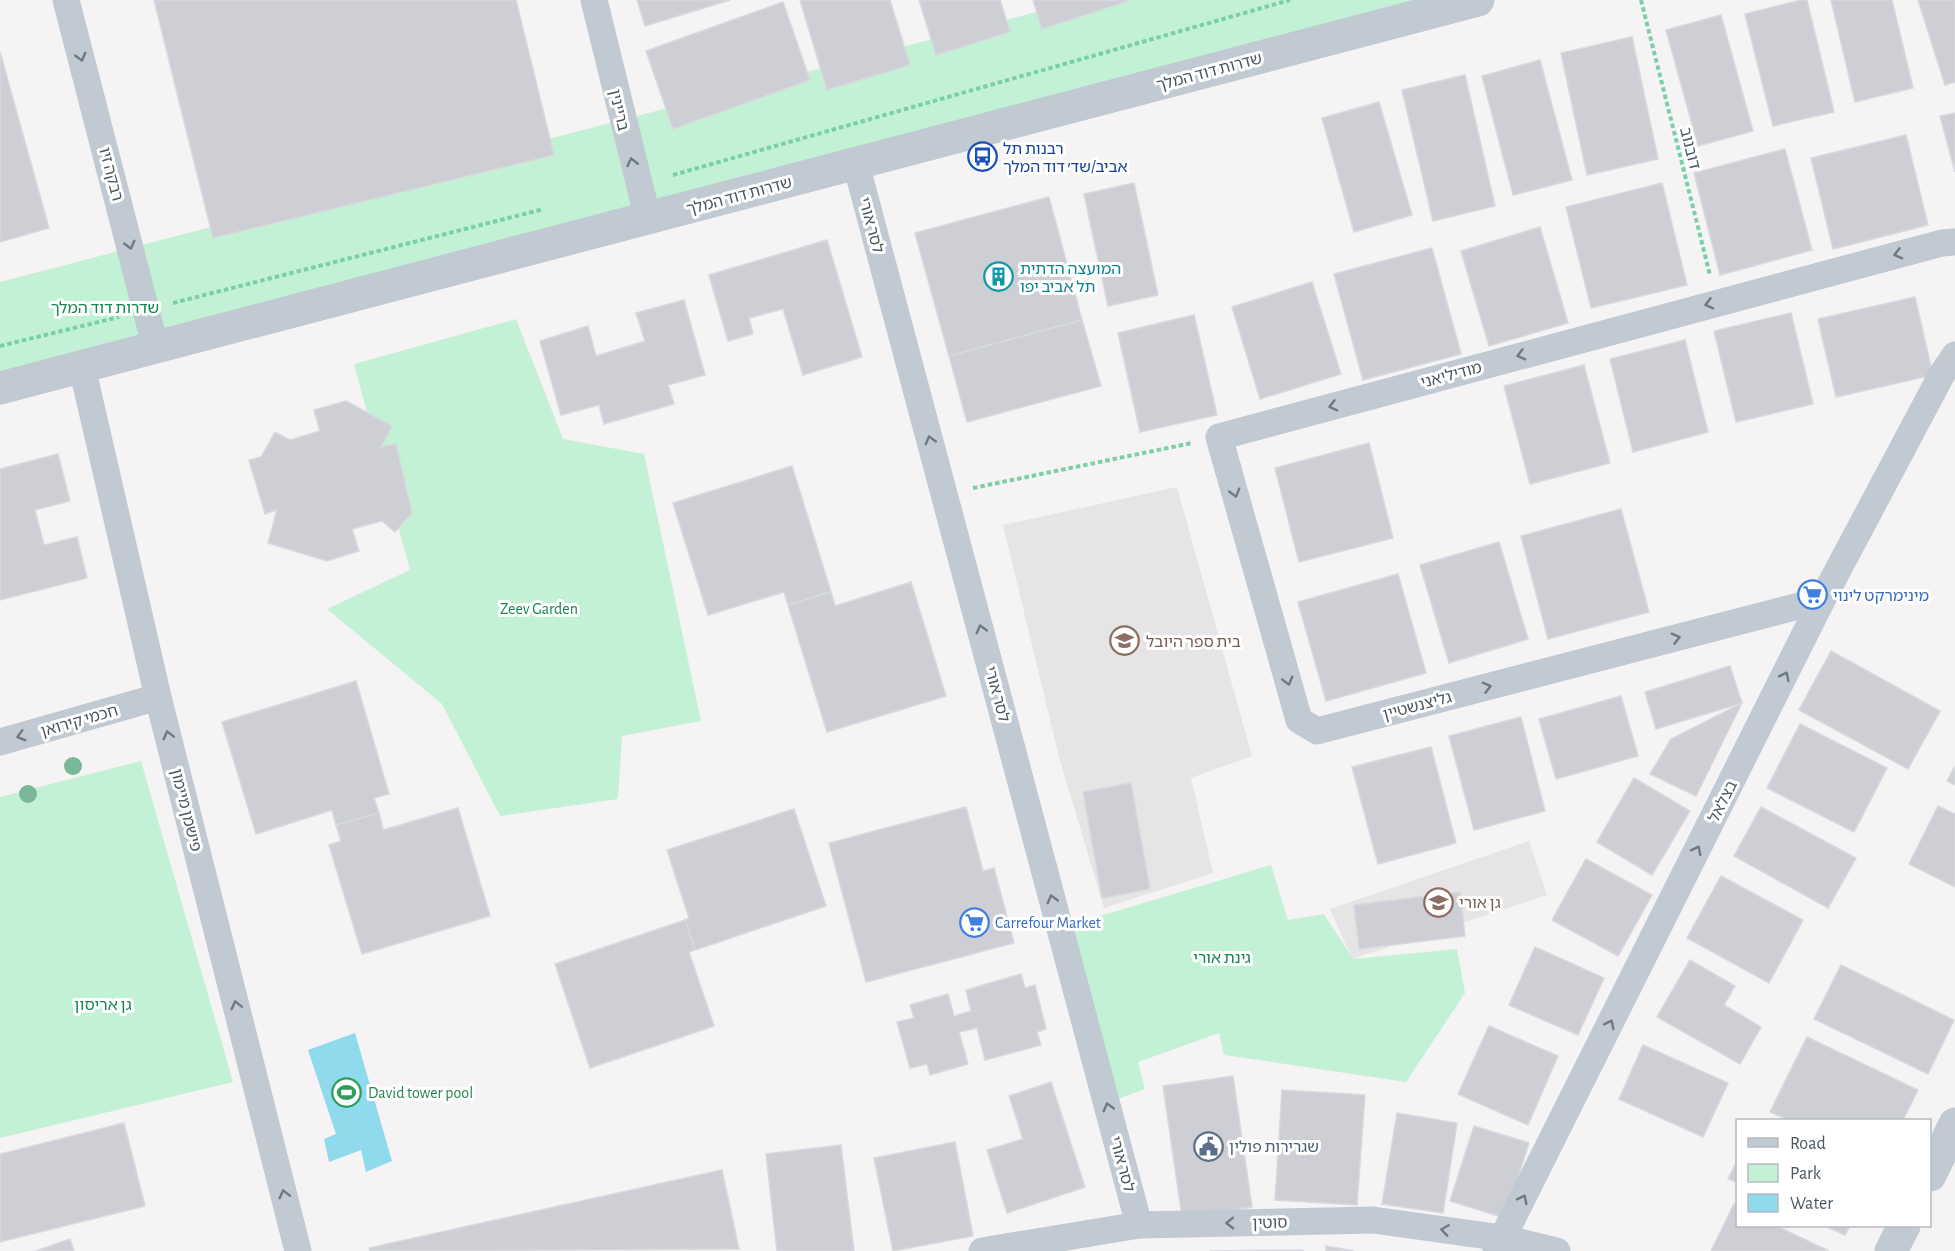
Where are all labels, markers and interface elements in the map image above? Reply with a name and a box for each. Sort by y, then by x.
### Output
street label: שדרות דוד המלך [1155,50,1264,94]
one-way arrow [73,51,86,61]
street label: בריינין [606,88,632,133]
street label: דובנוב [1677,126,1703,171]
bus stop icon: רבנות תל אביב/שד׳ דוד המלך [966,141,998,173]
place label: רבנות תל אביב/שד׳ דוד המלך [1003,141,1128,175]
street label: רבקה זיו [96,146,126,203]
one-way arrow [627,157,640,167]
street label: שדרות דוד המלך [685,174,794,218]
street label: לסר אורי [856,196,886,255]
one-way arrow [123,240,136,250]
one-way arrow [1893,247,1903,260]
building icon: המועצה הדתית תל אביב יפו [983,261,1015,293]
place label: המועצה הדתית תל אביב יפו [1020,261,1121,295]
one-way arrow [1705,296,1715,309]
park label: שדרות דוד המלך [51,300,159,316]
one-way arrow [1516,348,1527,360]
street label: מודיליאני [1419,359,1484,391]
one-way arrow [1328,399,1339,411]
one-way arrow [925,436,938,446]
one-way arrow [1228,488,1240,498]
supermarket icon: מינימרקט לינוי [1796,579,1828,611]
place label: מינימרקט לינוי [1833,588,1929,604]
park label: Zeev Garden [500,601,578,617]
one-way arrow [975,624,988,634]
school or university icon: בית ספר היובל [1109,625,1141,657]
one-way arrow [1670,632,1680,645]
place label: בית ספר היובל [1146,634,1241,650]
street label: לסר אורי [982,665,1012,724]
one-way arrow [1777,671,1789,682]
one-way arrow [1281,675,1293,686]
one-way arrow [1482,681,1492,694]
street label: גליצנשטיין [1381,689,1453,723]
street label: חכמי קירואן [39,702,120,740]
one-way arrow [17,729,27,741]
one-way arrow [163,730,175,741]
street label: פישמן מיימון [168,767,204,853]
street label: בצלאל [1706,778,1740,825]
one-way arrow [1690,845,1702,856]
school or university icon: גן אורי [1422,886,1454,918]
one-way arrow [1047,894,1060,904]
place label: גן אורי [1459,895,1501,911]
supermarket icon: Carrefour Market [958,906,990,938]
place label: Carrefour Market [995,915,1101,931]
park label: גינת אורי [1193,950,1251,966]
park label: גן אריסון [74,997,132,1013]
one-way arrow [231,1000,244,1010]
one-way arrow [1603,1020,1614,1031]
sports icon: David tower pool [331,1076,363,1108]
place label: David tower pool [368,1085,473,1101]
one-way arrow [1102,1102,1115,1112]
legend [1736,1119,1931,1227]
public building icon: שגרירות פולין [1192,1130,1224,1162]
street label: לסר אורי [1107,1135,1137,1194]
text: Road [1790,1135,1826,1153]
place label: שגרירות פולין [1229,1139,1319,1155]
text: Park [1790,1165,1822,1183]
one-way arrow [279,1189,292,1199]
one-way arrow [1516,1194,1527,1205]
text: Water [1790,1195,1833,1213]
street label: סוטין [1252,1215,1288,1231]
one-way arrow [1226,1217,1235,1229]
one-way arrow [1441,1224,1450,1236]

